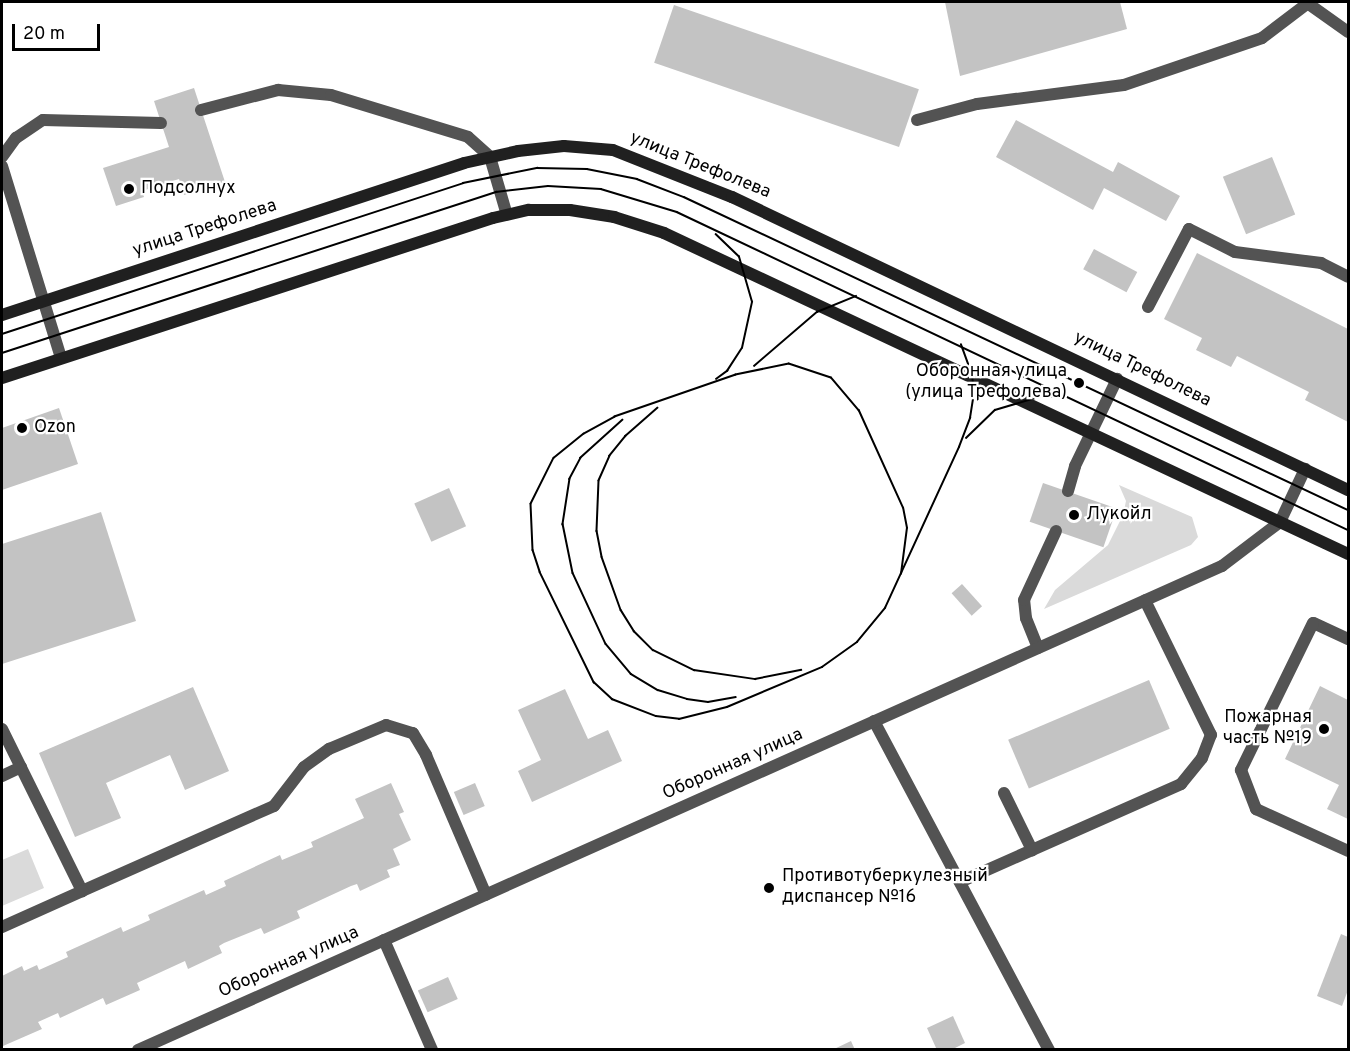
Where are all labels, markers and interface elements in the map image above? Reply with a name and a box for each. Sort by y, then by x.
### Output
scale bar [15,12,104,50]
text: 20 m [23,23,65,46]
street label: улица Трефолева [626,128,774,204]
place label: Подсолнух [141,178,236,200]
marker: Подсолнух [122,182,136,196]
street label: улица Трефолева [130,195,280,263]
street label: улица Трефолева [1070,327,1214,413]
place label: Оборонная улица (улица Трефолева) [904,362,1067,404]
marker: Оборонная улица (улица Трефолева) [1072,376,1086,390]
place label: Ozon [34,417,76,439]
marker: Ozon [15,421,29,435]
place label: Лукойл [1086,504,1152,526]
marker: Лукойл [1067,508,1081,522]
place label: Пожарная часть №19 [1222,708,1312,750]
marker: Пожарная часть №19 [1317,722,1331,736]
street label: Оборонная улица [660,724,806,806]
place label: Противотуберкулезный диспансер №16 [782,867,988,910]
marker: Противотуберкулезный диспансер №16 [760,879,778,897]
street label: Оборонная улица [216,922,362,1004]

